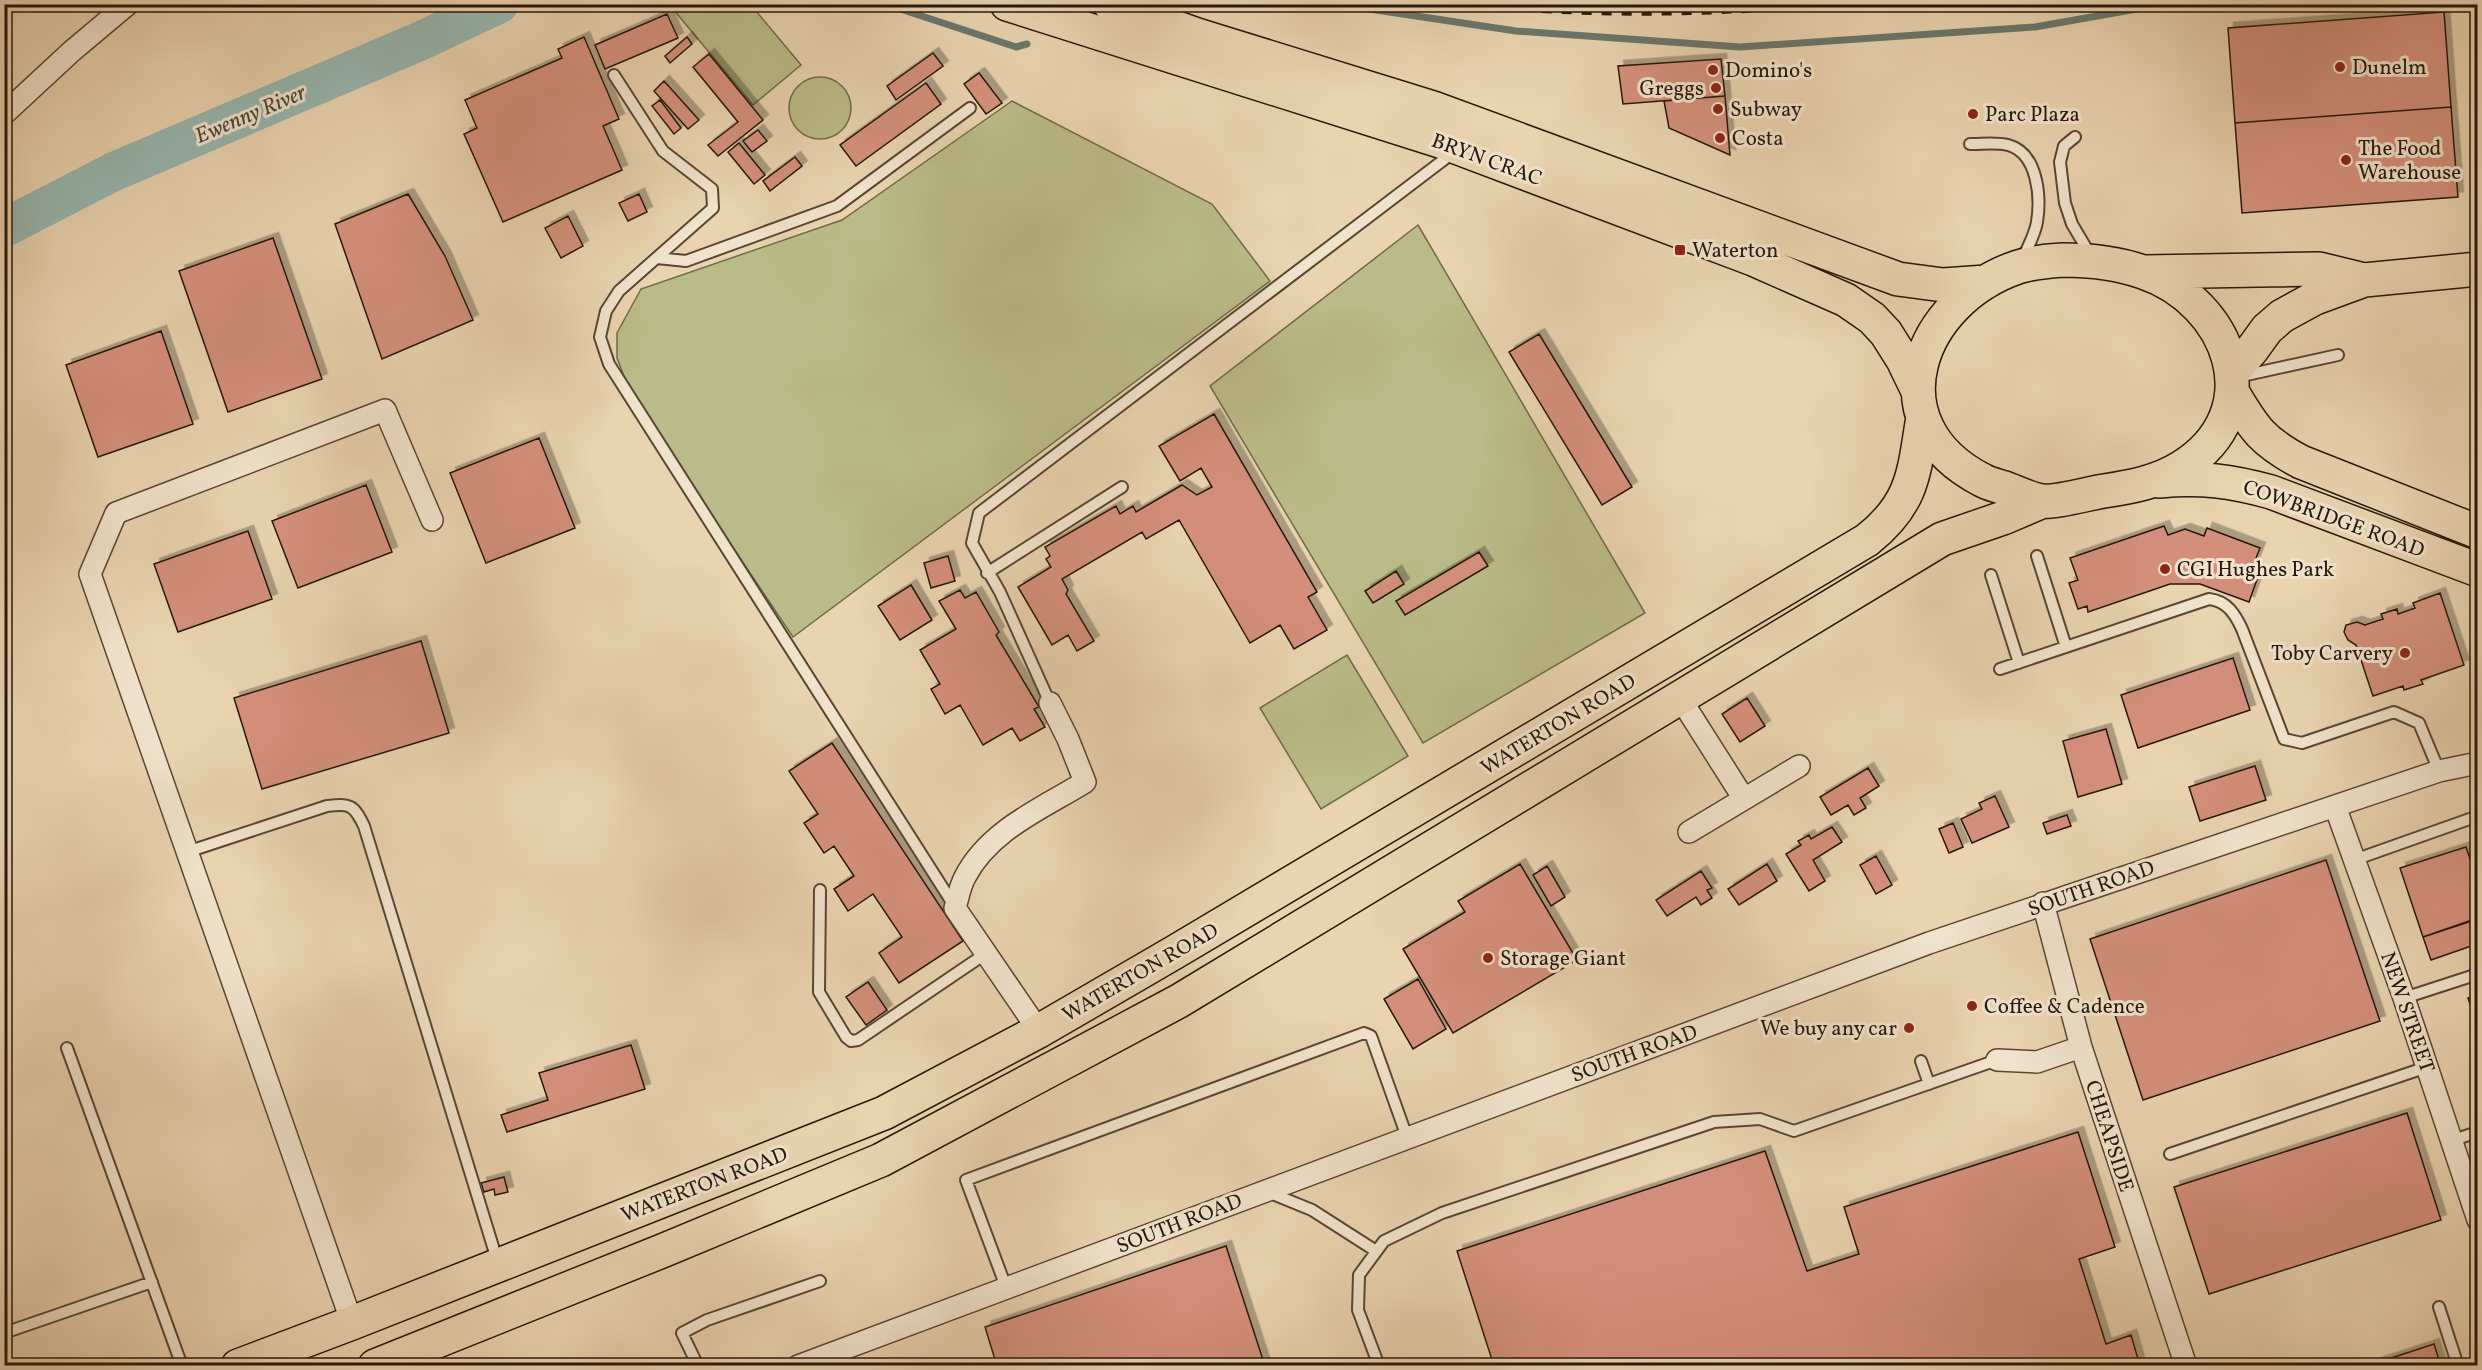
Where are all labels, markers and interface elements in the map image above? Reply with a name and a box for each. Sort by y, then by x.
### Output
place label: Dunelm [2352,54,2427,83]
place label: Domino's [1725,57,1812,86]
marker: Dunelm [2333,60,2347,74]
marker: Domino's [1706,63,1720,77]
place label: Greggs [1639,75,1704,104]
water label: Ewenny River [191,78,312,153]
marker: Greggs [1709,81,1723,95]
place label: Subway [1730,96,1803,125]
place label: Parc Plaza [1985,101,2080,130]
marker: Subway [1711,102,1725,116]
marker: Parc Plaza [1966,107,1980,121]
place label: Costa [1732,125,1784,154]
street label: BRYN CRAC [1427,127,1546,194]
marker: Costa [1713,131,1727,145]
place label: The Food Warehouse [2358,135,2461,188]
marker: The Food Warehouse [2339,153,2353,167]
place label: Waterton [1692,237,1779,266]
marker: Waterton [1673,243,1687,257]
street label: COWBRIDGE ROAD [2239,473,2428,566]
place label: CGI Hughes Park [2177,556,2335,585]
marker: CGI Hughes Park [2158,562,2172,576]
place label: Toby Carvery [2271,640,2394,669]
marker: Toby Carvery [2398,646,2412,660]
street label: WATERTON ROAD [1476,667,1642,783]
street label: SOUTH ROAD [2024,854,2159,925]
street label: WATERTON ROAD [1057,917,1224,1030]
place label: Storage Giant [1500,945,1626,974]
street label: NEW STREET [2372,948,2441,1077]
marker: Storage Giant [1481,951,1495,965]
place label: Coffee & Cadence [1984,993,2145,1022]
marker: Coffee & Cadence [1965,999,1979,1013]
place label: We buy any car [1760,1015,1897,1044]
street label: SOUTH ROAD [1567,1018,1702,1091]
marker: We buy any car [1902,1021,1916,1035]
street label: CHEAPSIDE [2077,1077,2140,1196]
street label: WATERTON ROAD [617,1140,792,1231]
street label: SOUTH ROAD [1113,1187,1246,1262]

